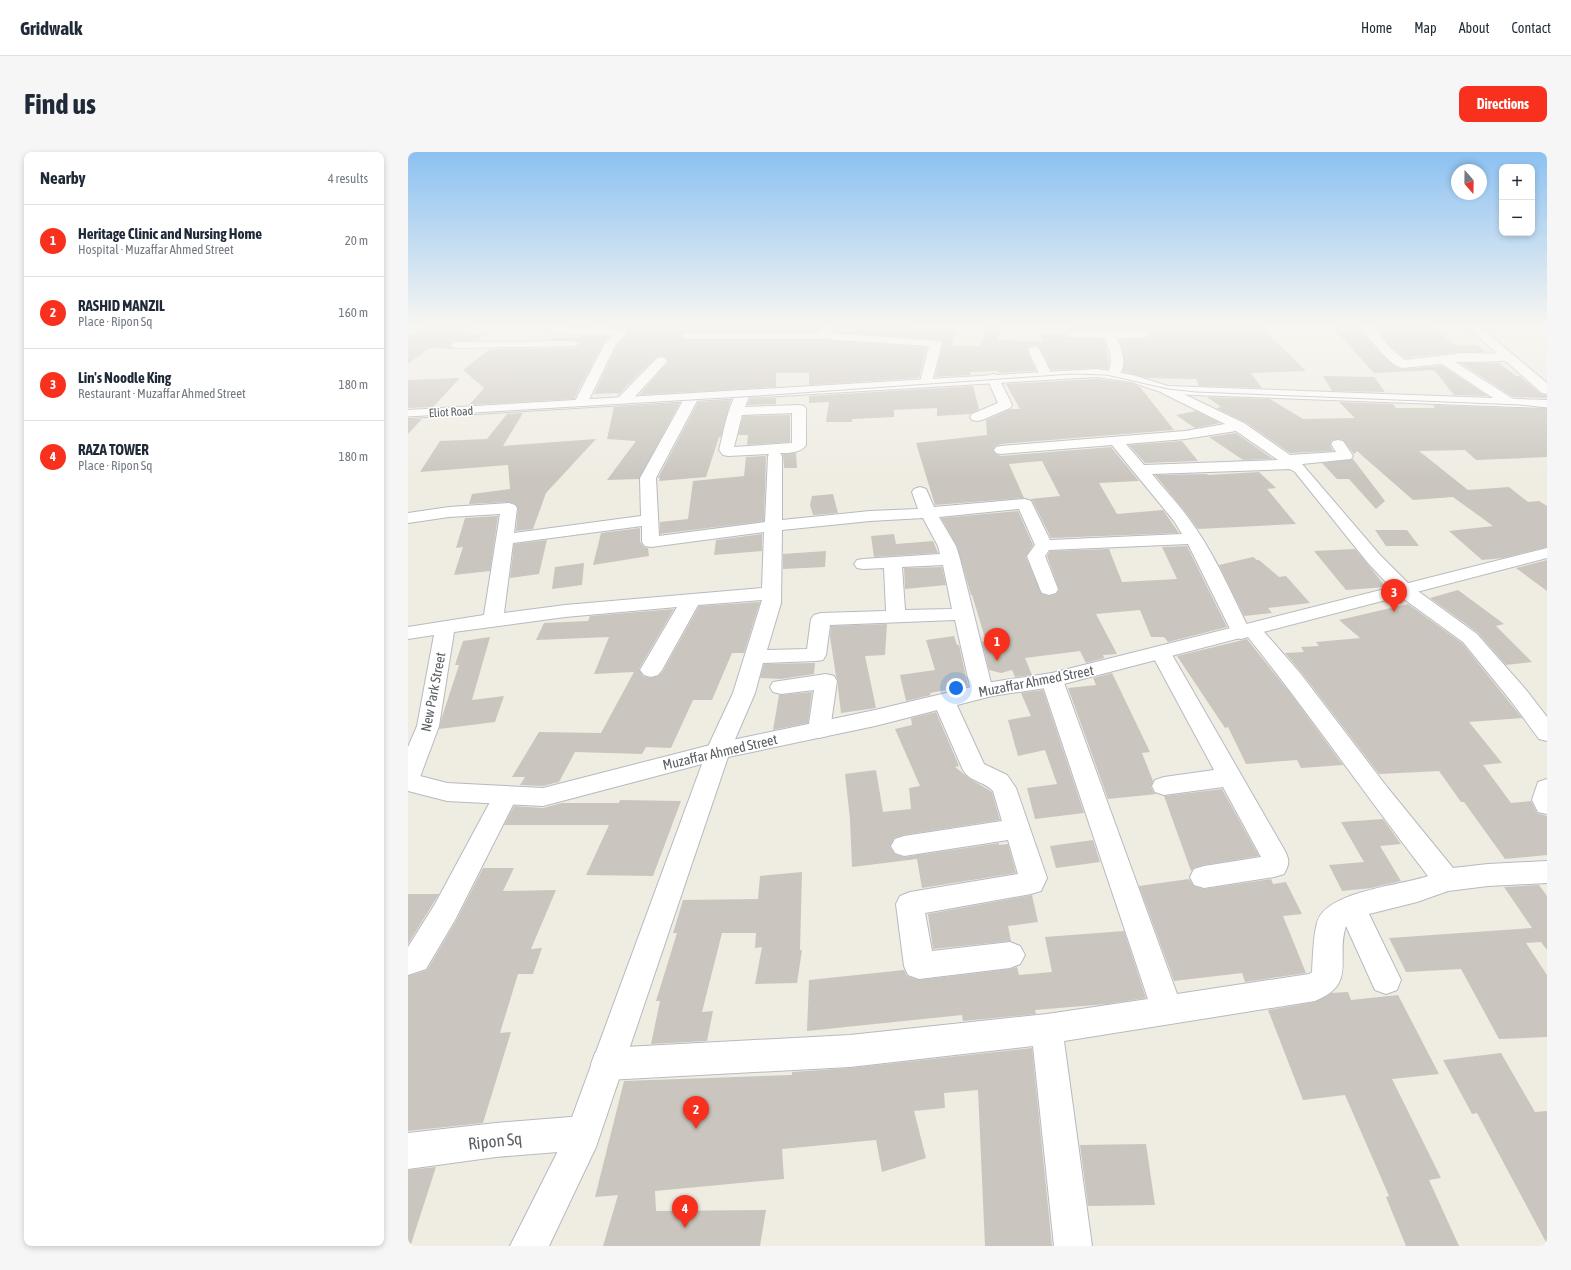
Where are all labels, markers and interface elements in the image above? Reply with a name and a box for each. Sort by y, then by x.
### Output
text: Gridwalk [20,17,82,39]
text: Home [1361,20,1392,36]
text: Map [1414,20,1437,36]
text: About [1459,20,1490,36]
text: Contact [1512,20,1551,36]
button: Directions [1459,86,1547,122]
text: Find us [24,88,96,120]
north arrow [1451,164,1487,200]
map controls [1499,164,1535,236]
button: + [1499,164,1535,200]
text: Nearby [40,168,86,188]
text: 4 results [328,171,368,186]
button: − [1499,200,1535,236]
text: Heritage Clinic and Nursing Home [78,225,262,242]
text: 1 [50,233,56,248]
text: 20 m [345,233,368,248]
text: Hospital · Muzaffar Ahmed Street [78,242,234,257]
text: RASHID MANZIL [78,297,165,314]
text: 2 [50,305,56,320]
text: 160 m [339,305,368,320]
text: Place · Ripon Sq [78,314,152,329]
text: Lin's Noodle King [78,369,171,386]
text: 3 [50,377,56,392]
text: 180 m [339,377,368,392]
text: Restaurant · Muzaffar Ahmed Street [78,386,246,401]
street label: Eliot Road [428,404,474,420]
text: RAZA TOWER [78,441,149,458]
text: 4 [50,449,56,464]
text: 180 m [339,449,368,464]
text: Place · Ripon Sq [78,458,152,473]
pin: 3 [1381,579,1407,612]
pin: 1 [984,628,1010,661]
street label: New Park Street [417,651,449,733]
street label: Muzaffar Ahmed Street [977,662,1095,700]
your location [946,678,966,698]
street label: Muzaffar Ahmed Street [661,731,779,773]
pin: 2 [683,1096,709,1129]
street label: Ripon Sq [467,1128,523,1154]
pin: 4 [672,1195,698,1228]

